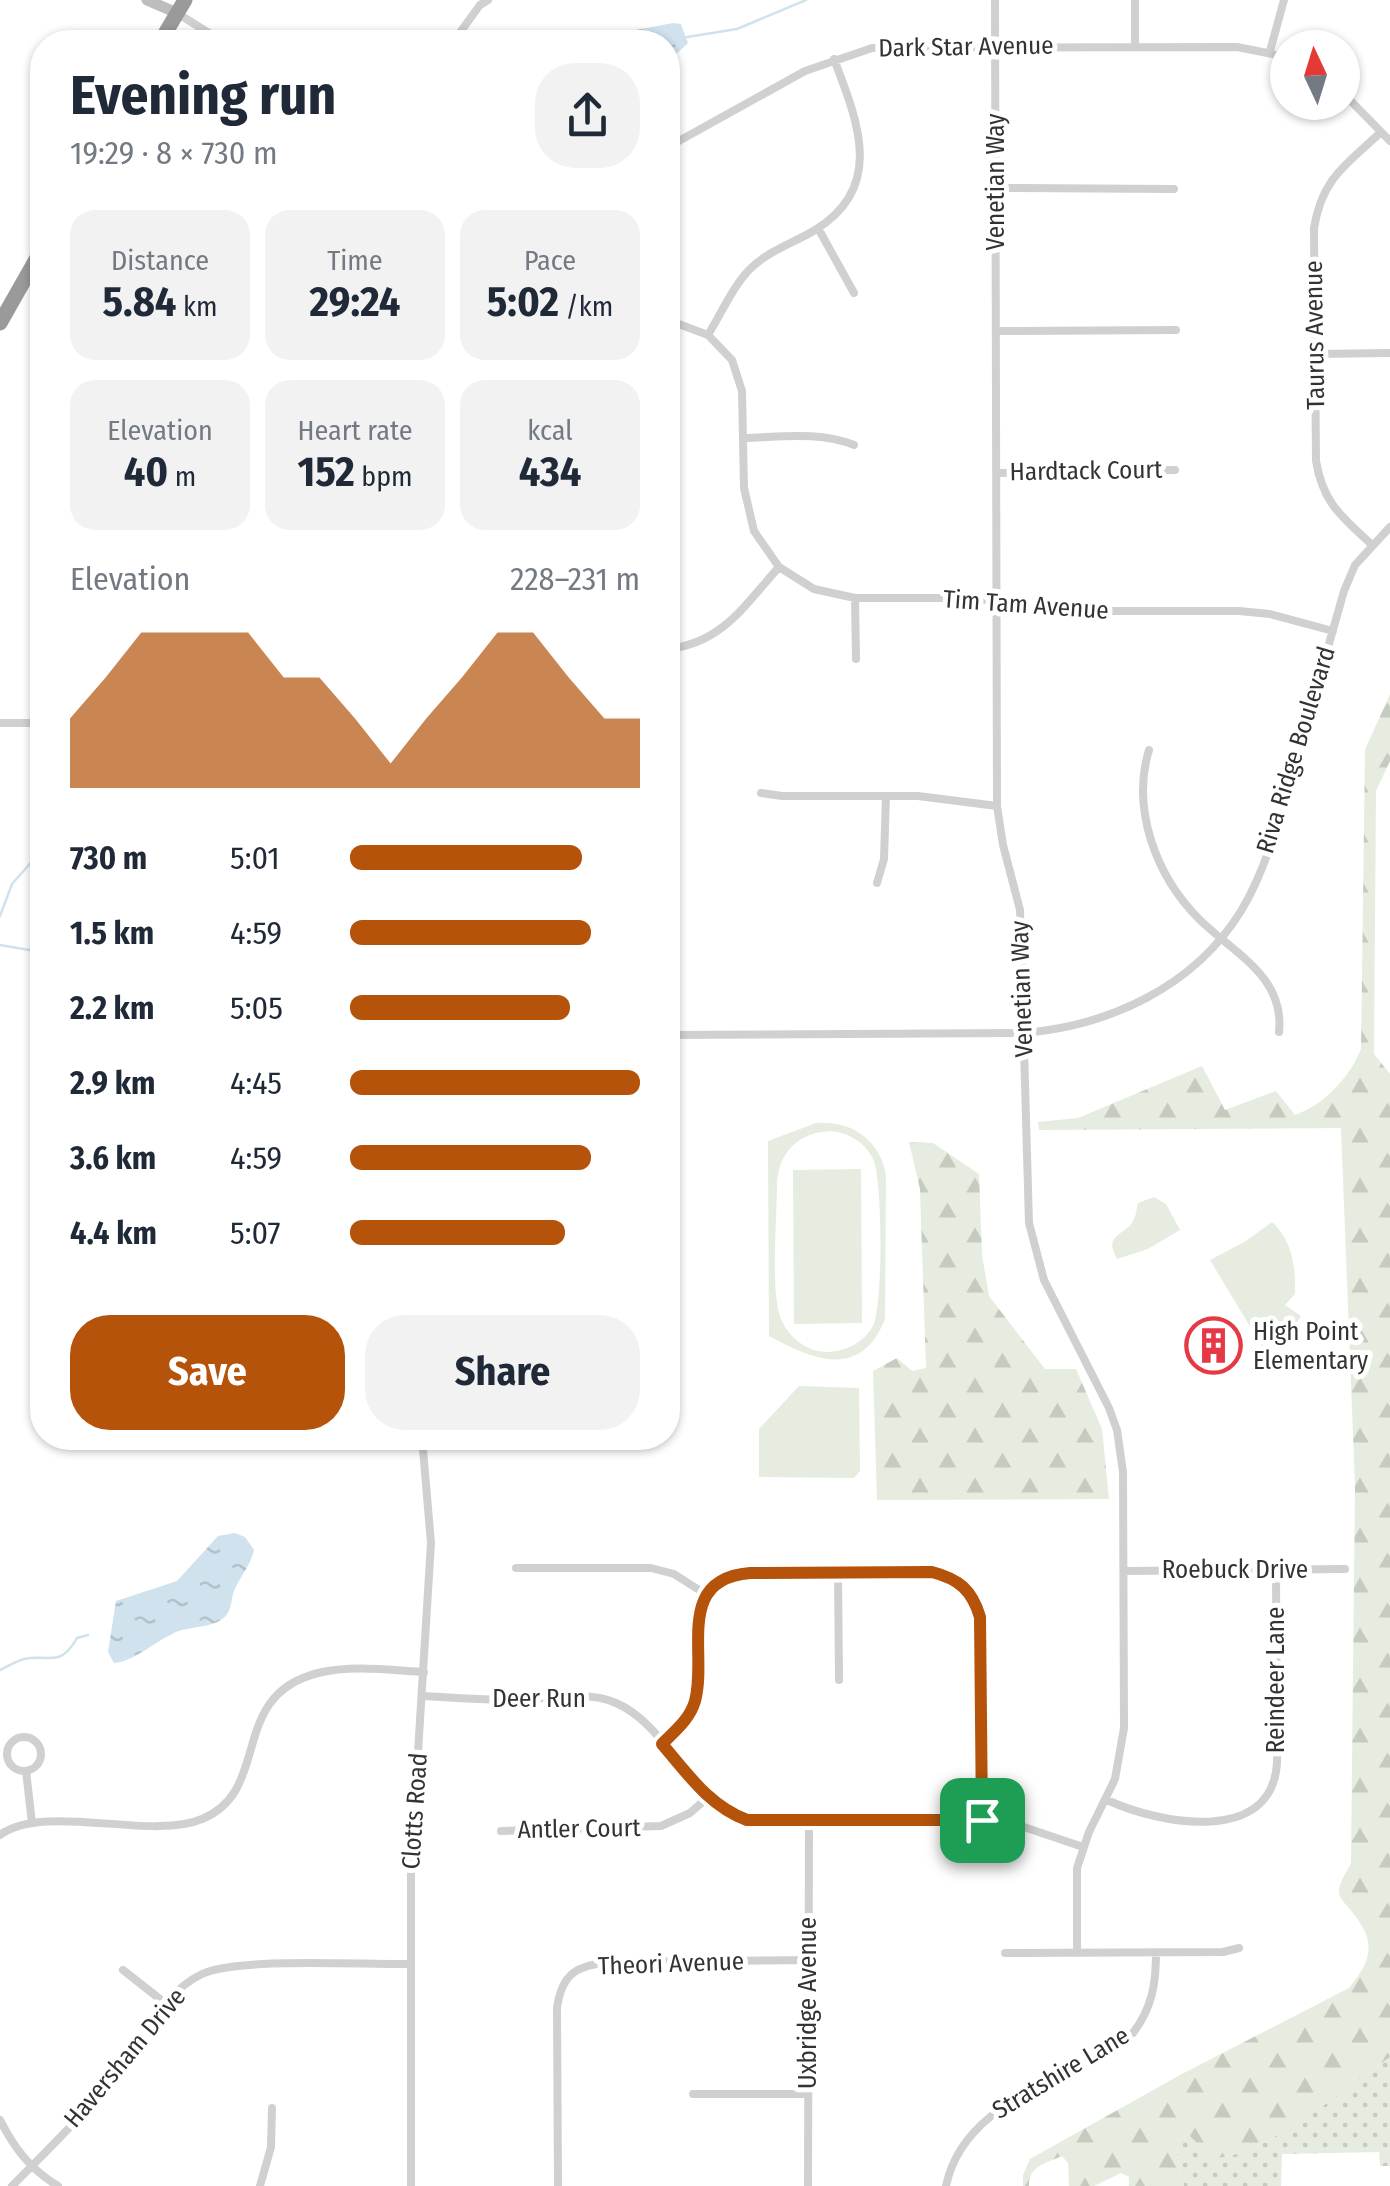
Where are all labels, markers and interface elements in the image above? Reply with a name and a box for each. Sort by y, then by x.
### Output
street label: Dark Star Avenue [878,30,1054,64]
north arrow [1270,30,1360,120]
map controls [1270,30,1360,120]
text: Evening run [70,63,336,129]
button: share [535,63,640,168]
street label: Venetian Way [981,114,1011,250]
text: 19:29 · 8 × 730 m [70,134,278,172]
text: Distance [111,244,209,277]
text: Time [327,244,383,277]
text: Pace [524,244,576,277]
street label: Taurus Avenue [1299,260,1331,410]
text: 5.84 [102,277,176,327]
text: 29:24 [310,277,400,327]
text: 5:02 [487,277,559,327]
text: km [176,290,218,323]
text: /km [559,290,613,323]
text: Elevation [107,414,213,447]
text: Heart rate [298,414,412,447]
text: kcal [527,414,573,447]
text: 40 [124,447,168,497]
text: 152 [297,447,355,497]
text: 434 [519,447,581,497]
street label: Hardtack Court [1009,455,1163,487]
text: m [168,460,196,493]
text: bpm [355,460,413,493]
text: Elevation [70,560,190,598]
text: 228–231 m [510,560,640,598]
street label: Tim Tam Avenue [942,584,1110,626]
street label: Riva Ridge Boulevard [1250,643,1342,857]
text: 730 m [70,839,147,877]
text: 5:01 [230,839,280,877]
text: 1.5 km [70,914,154,952]
text: 4:59 [230,914,282,952]
street label: Venetian Way [1005,920,1039,1058]
text: 2.2 km [70,989,154,1027]
text: 5:05 [230,989,283,1027]
text: 2.9 km [70,1064,155,1102]
text: 4:45 [230,1064,282,1102]
text: 3.6 km [70,1139,156,1177]
text: 4:59 [230,1139,282,1177]
text: 4.4 km [70,1214,157,1252]
text: 5:07 [230,1214,281,1252]
button: Save [70,1315,345,1430]
button: Share [365,1315,640,1430]
building icon: High Point Elementary [1184,1316,1244,1376]
place label: High Point Elementary [1253,1317,1368,1376]
street label: Roebuck Drive [1162,1555,1308,1585]
street label: Reindeer Lane [1261,1607,1291,1753]
street label: Deer Run [492,1684,586,1714]
street label: Clotts Road [396,1752,434,1870]
pin [940,1778,1025,1863]
icon: arrive [955,1793,1010,1848]
street label: Antler Court [517,1813,642,1845]
street label: Uxbridge Avenue [793,1917,823,2089]
street label: Theori Avenue [597,1946,745,1982]
street label: Haversham Drive [58,1982,192,2134]
street label: Stratshire Lane [987,2020,1135,2126]

